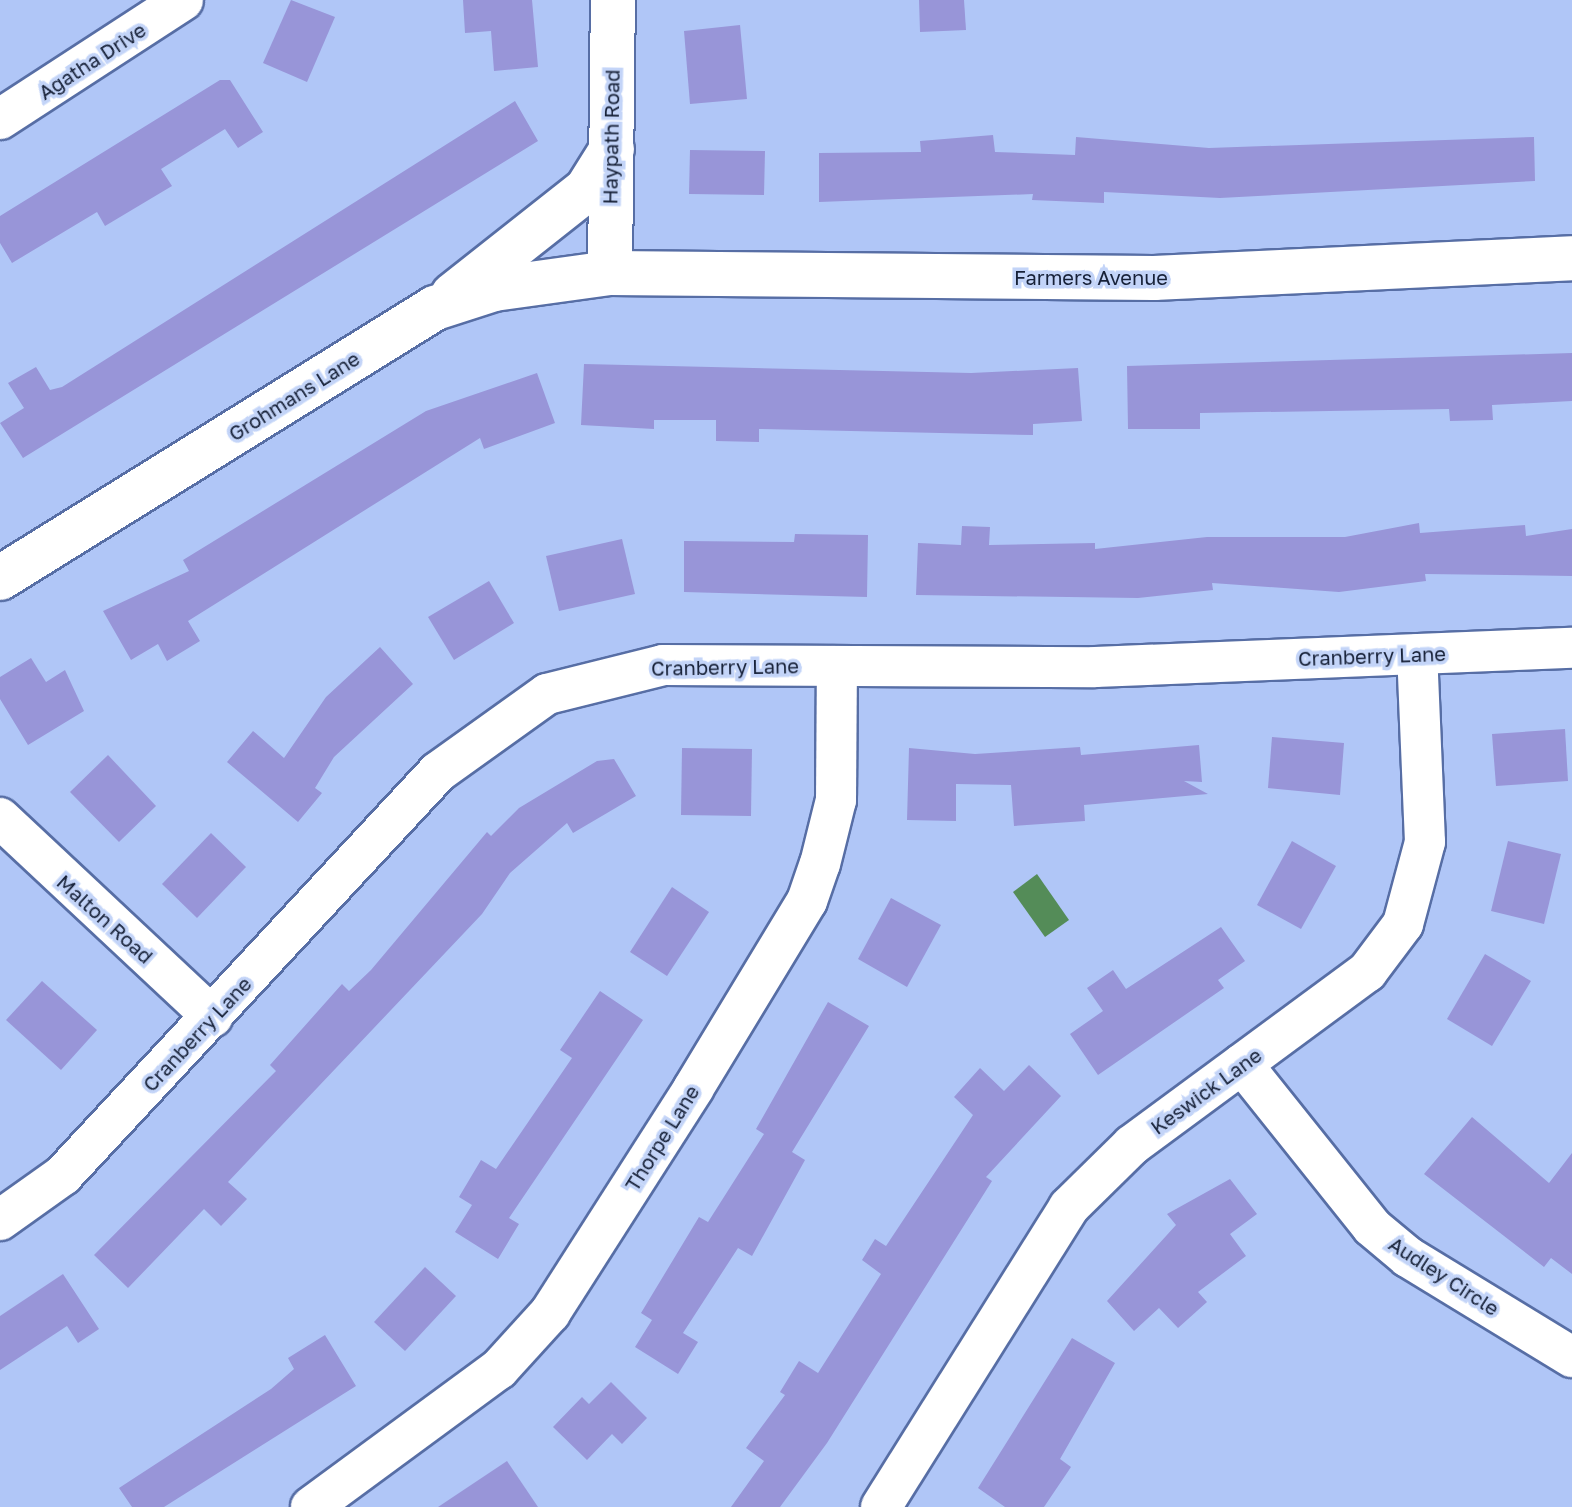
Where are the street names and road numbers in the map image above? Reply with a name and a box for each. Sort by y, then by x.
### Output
street label: Agatha Drive [34,18,150,104]
street label: Haypath Road [598,69,624,205]
street label: Farmers Avenue [1014,265,1168,289]
street label: Grohmans Lane [224,346,364,446]
street label: Cranberry Lane [1298,641,1446,671]
street label: Cranberry Lane [651,654,799,680]
street label: Malton Road [52,870,158,968]
street label: Cranberry Lane [138,972,256,1096]
street label: Keswick Lane [1146,1043,1266,1139]
street label: Thorpe Lane [620,1081,704,1195]
street label: Audley Circle [1385,1232,1503,1320]

